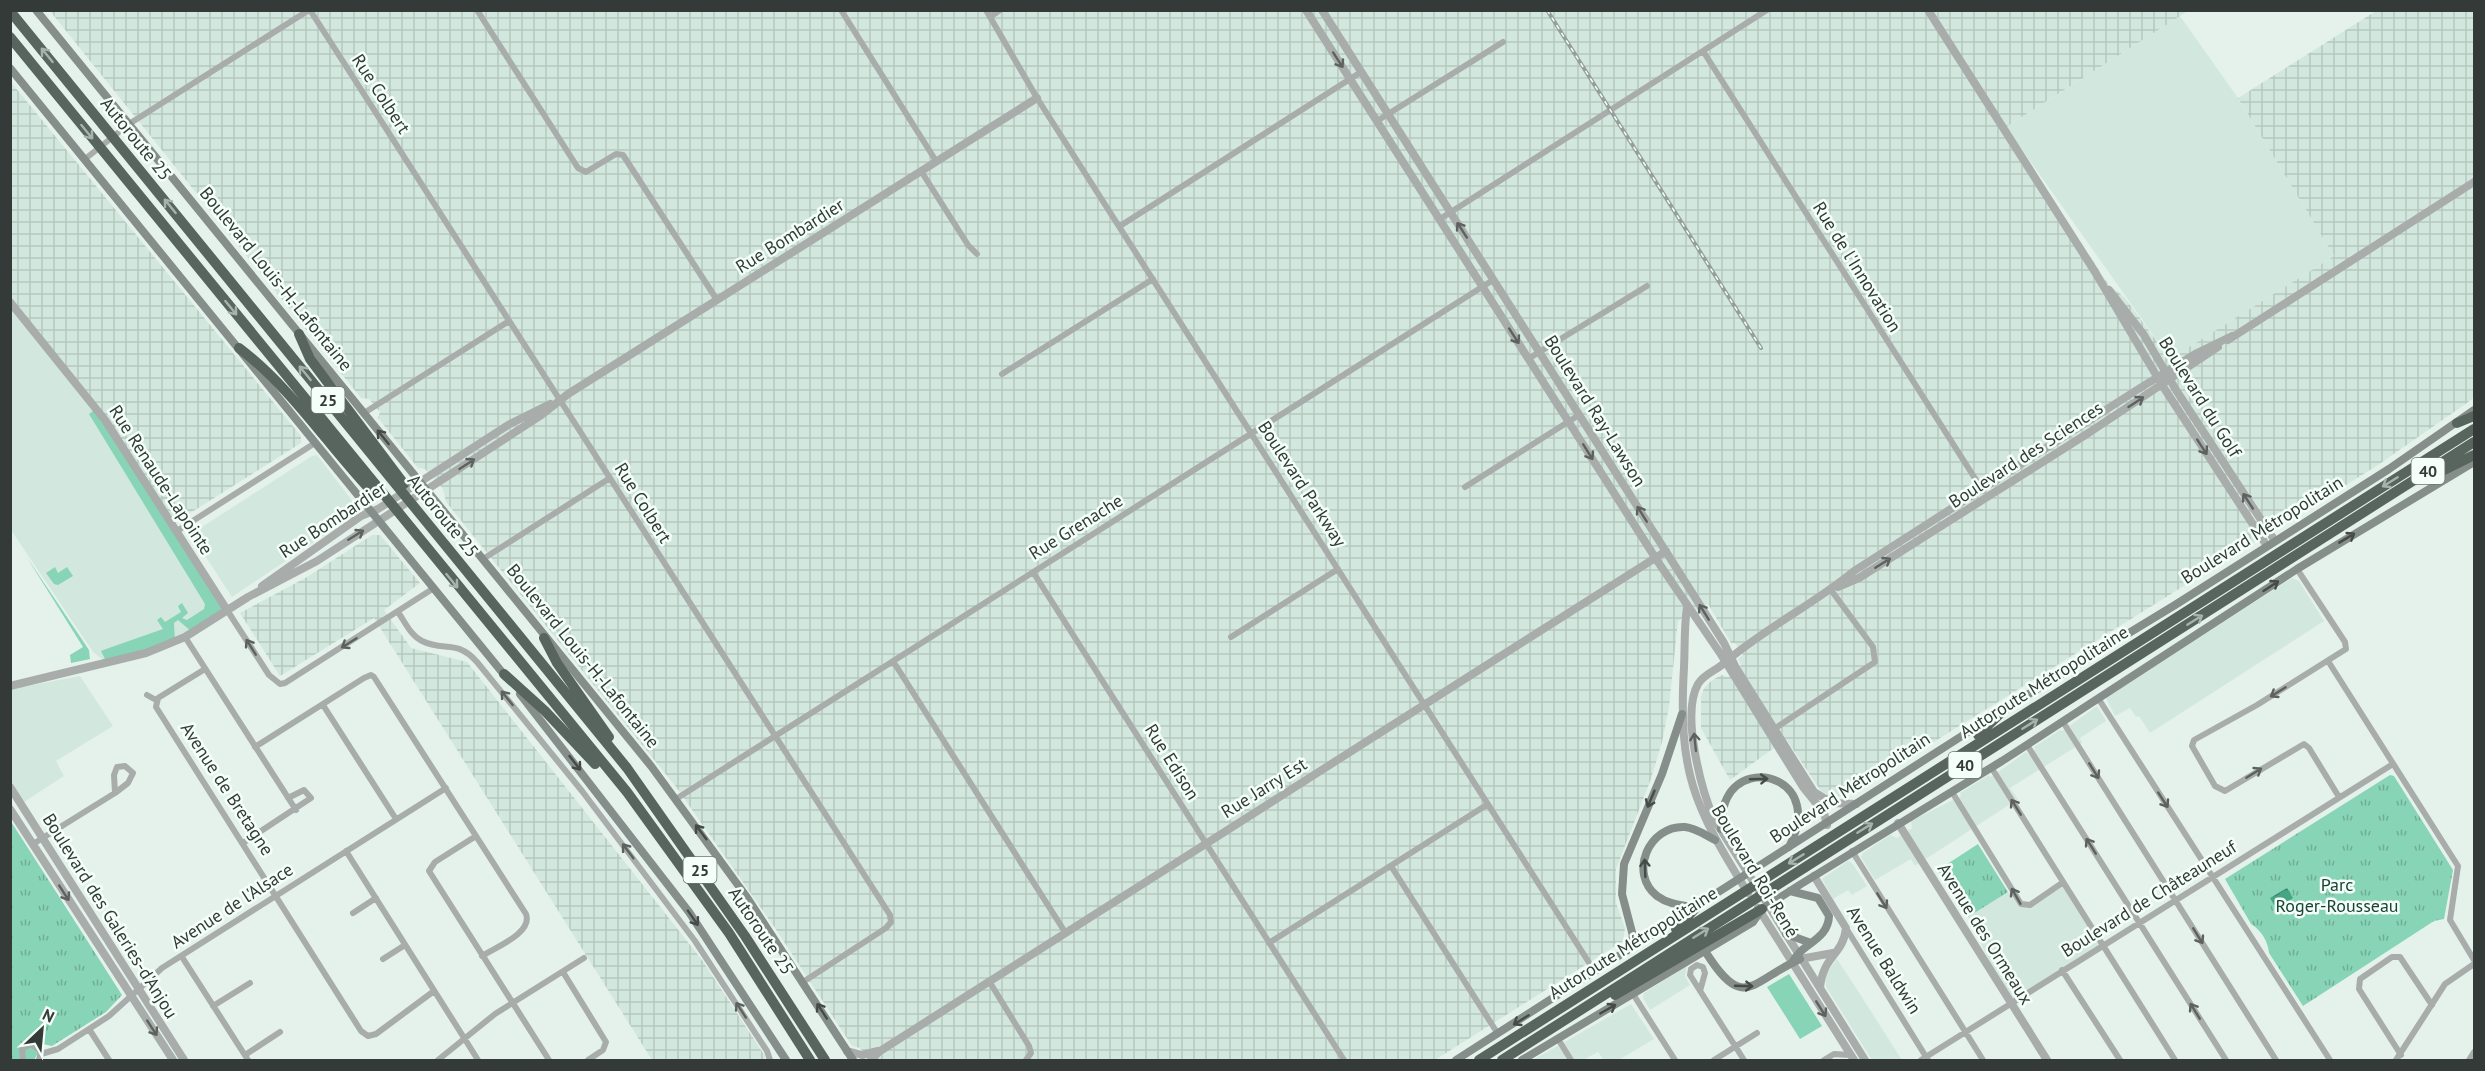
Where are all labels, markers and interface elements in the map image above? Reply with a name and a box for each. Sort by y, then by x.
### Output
one-way arrow [40,47,53,63]
street label: Rue Colbert [347,50,416,138]
one-way arrow [1332,51,1344,67]
street label: Autoroute 25 [96,92,177,185]
one-way arrow [81,124,94,140]
street label: Boulevard Louis-H.-Lafontaine [195,182,358,375]
street label: Rue Bombardier [731,193,848,278]
street label: Rue de l'Innovation [1808,197,1907,336]
one-way arrow [163,199,177,214]
one-way arrow [1455,222,1468,239]
one-way arrow [224,299,237,315]
one-way arrow [1507,327,1520,344]
street label: Boulevard Ray-Lawson [1539,331,1651,491]
street label: Boulevard du Golf [2154,332,2247,462]
one-way arrow [299,365,312,381]
road number: 25 [312,387,344,413]
street label: Boulevard des Sciences [1944,396,2107,513]
one-way arrow [2127,396,2144,408]
street label: Rue Renaude-Lapointe [104,401,218,559]
street label: Boulevard Parkway [1253,416,1352,552]
one-way arrow [377,429,390,445]
one-way arrow [2197,438,2209,455]
one-way arrow [1582,443,1594,460]
one-way arrow [458,458,475,470]
street label: Rue Colbert [610,458,677,547]
road number: 40 [2412,458,2444,484]
street label: Autoroute 25 [403,469,484,562]
street label: Boulevard Métropolitain [2177,470,2347,589]
street label: Rue Bombardier [275,476,391,563]
one-way arrow [2381,476,2398,489]
street label: Rue Grenache [1025,489,1127,565]
one-way arrow [2242,493,2254,510]
one-way arrow [1636,506,1648,522]
one-way arrow [347,529,364,541]
one-way arrow [2338,532,2355,544]
one-way arrow [1874,557,1891,569]
street label: Boulevard Louis-H.-Lafontaine [502,559,665,752]
one-way arrow [446,573,459,589]
one-way arrow [2262,580,2278,592]
one-way arrow [1697,603,1710,620]
one-way arrow [2186,613,2203,625]
street label: Autoroute Métropolitaine [1955,620,2132,743]
one-way arrow [341,638,358,650]
one-way arrow [244,639,256,656]
one-way arrow [2270,687,2287,699]
one-way arrow [501,691,514,707]
one-way arrow [2021,717,2038,729]
street label: Avenue de Bretagne [176,718,279,860]
street label: Rue Edison [1140,719,1205,804]
street label: Boulevard Métropolitain [1765,727,1934,848]
one-way arrow [1689,733,1700,753]
street label: Rue Jarry Est [1217,752,1311,823]
road number: 40 [1948,752,1982,778]
one-way arrow [568,755,581,771]
one-way arrow [2087,763,2100,780]
one-way arrow [2245,767,2262,779]
one-way arrow [1749,773,1769,785]
one-way arrow [1645,790,1656,808]
one-way arrow [2158,791,2170,808]
one-way arrow [2010,799,2022,815]
street label: Boulevard Roi-René [1707,800,1804,941]
street label: Boulevard des Galeries-d'Anjou [38,809,183,1023]
one-way arrow [1857,822,1874,835]
one-way arrow [694,825,707,841]
street label: Boulevard de Châteauneuf [2057,834,2242,962]
one-way arrow [2084,838,2096,855]
one-way arrow [622,844,634,860]
one-way arrow [1788,853,1805,865]
road number: 25 [684,857,716,883]
street label: Avenue de l'Alsace [166,858,297,954]
one-way arrow [1639,859,1650,879]
street label: Avenue des Ormeaux [1933,859,2038,1009]
park label: Parc Roger-Rousseau [2275,873,2399,917]
street label: Autoroute Métropolitaine [1544,881,1721,1004]
street label: Autoroute 25 [724,883,799,979]
one-way arrow [58,884,70,901]
one-way arrow [2010,888,2022,905]
one-way arrow [1876,893,1889,910]
street label: Avenue Baldwin [1842,901,1927,1018]
one-way arrow [687,909,699,926]
one-way arrow [1692,926,1709,938]
one-way arrow [2191,928,2204,945]
one-way arrow [1733,980,1753,992]
north arrow [12,999,72,1059]
one-way arrow [1815,1000,1827,1017]
one-way arrow [734,1002,746,1019]
one-way arrow [815,1003,827,1020]
one-way arrow [1599,1003,1616,1015]
one-way arrow [2188,1003,2200,1020]
text: N [39,1004,58,1027]
one-way arrow [1512,1013,1529,1026]
one-way arrow [146,1019,158,1036]

